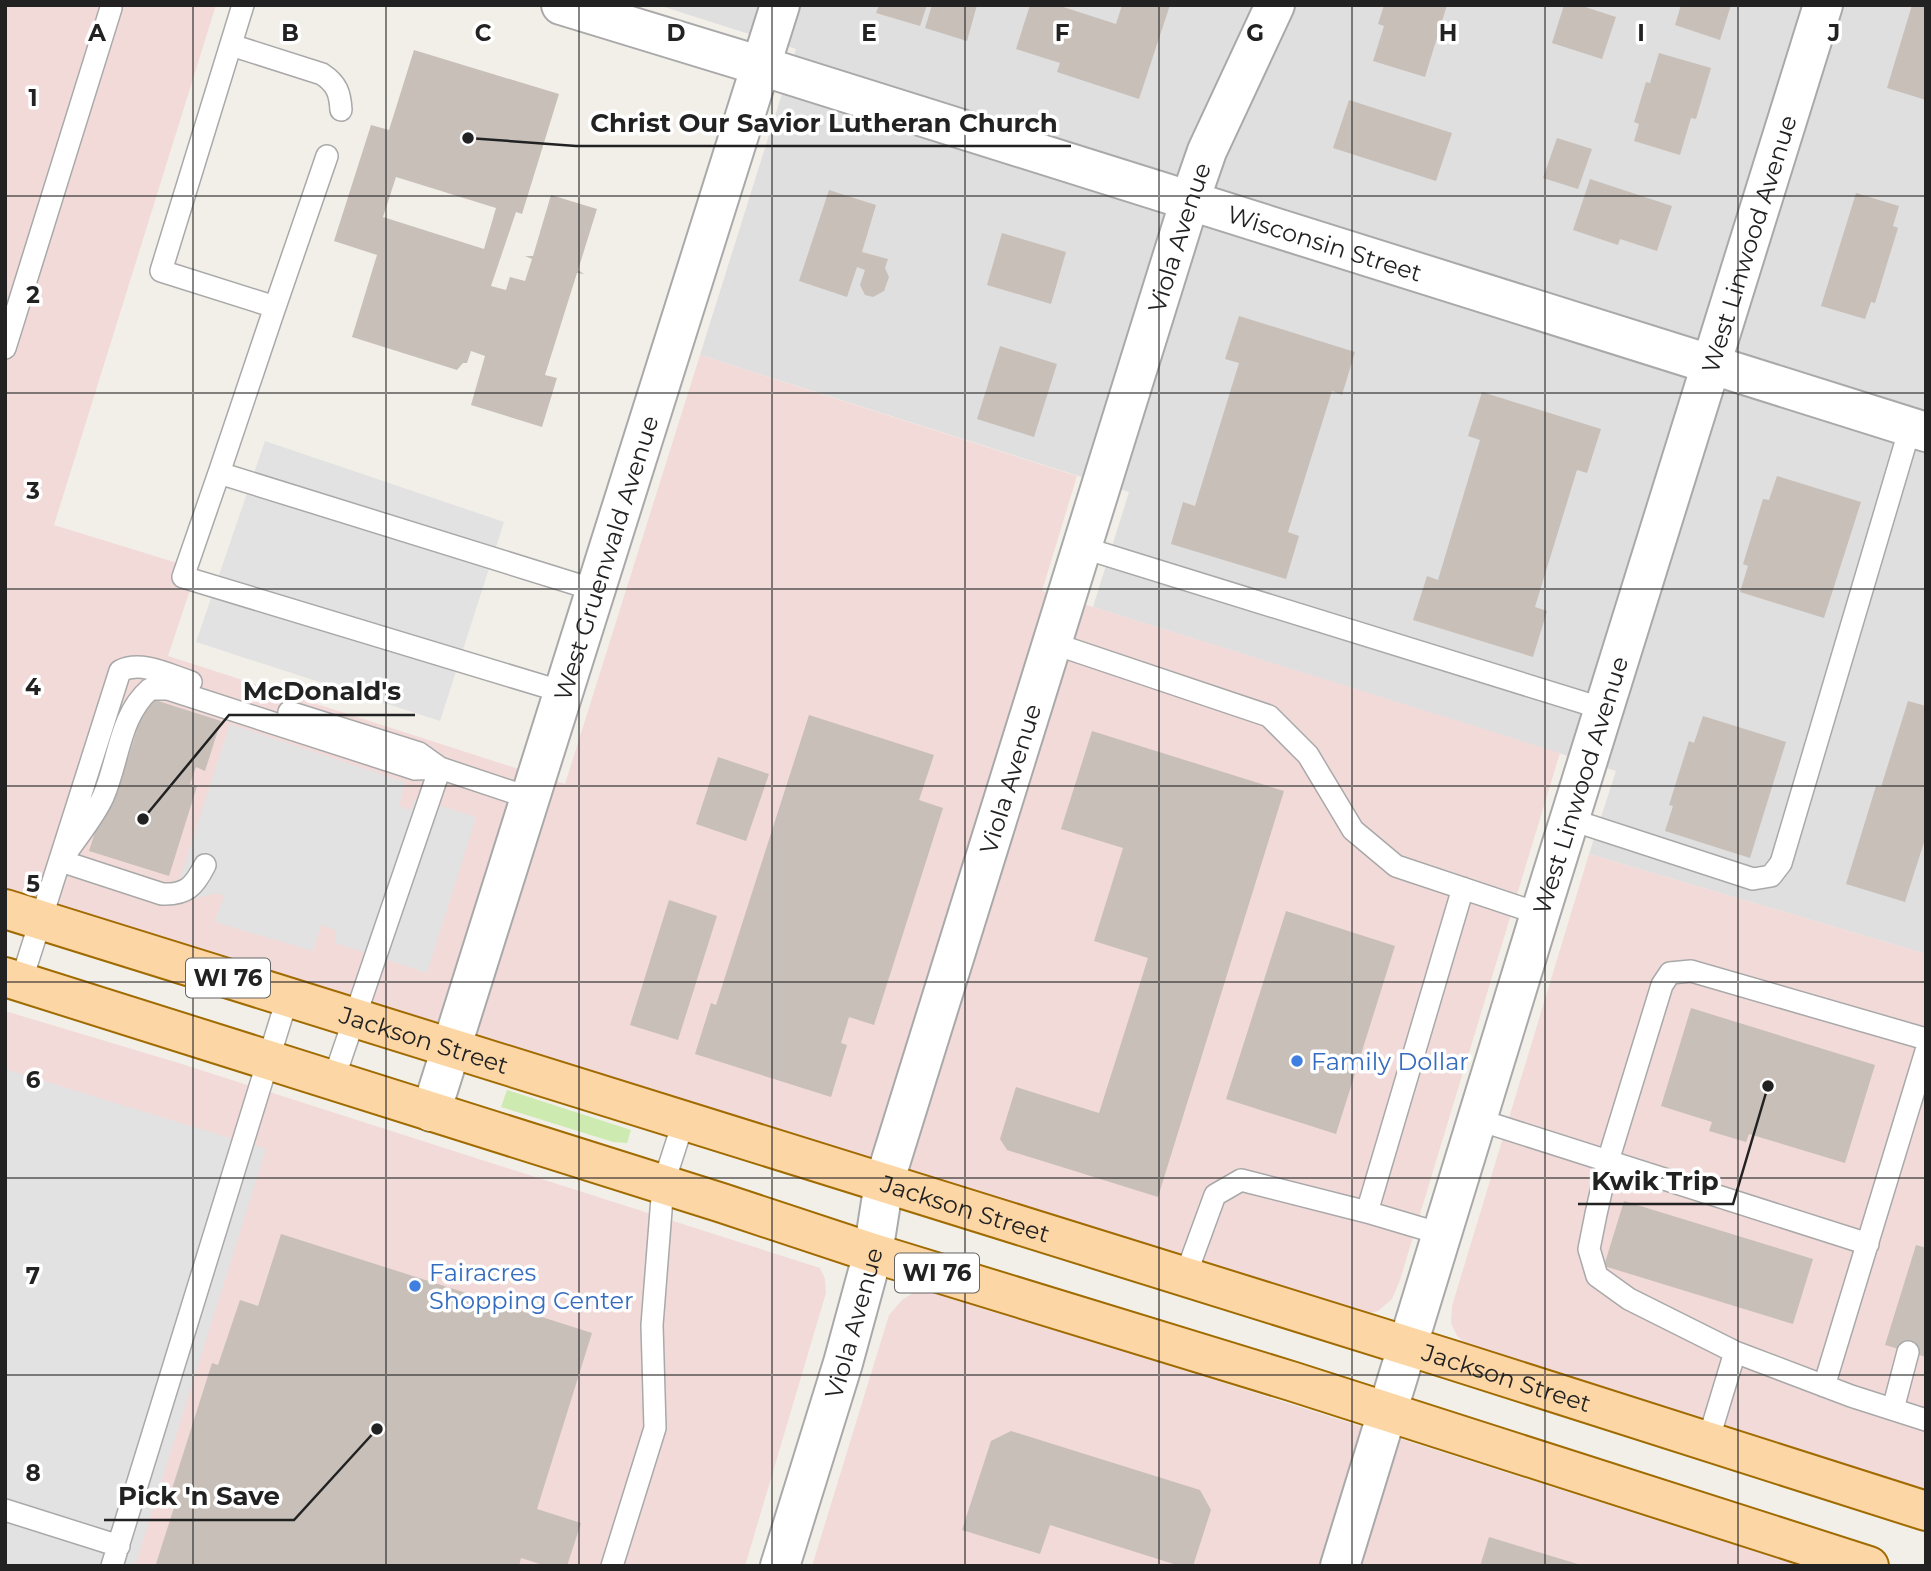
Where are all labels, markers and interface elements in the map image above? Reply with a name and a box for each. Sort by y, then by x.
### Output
text: A [87,19,106,47]
text: B [281,19,299,47]
text: C [475,19,492,47]
text: D [667,19,686,47]
text: E [861,19,877,47]
text: F [1055,19,1070,47]
text: G [1246,19,1264,47]
text: H [1439,19,1457,47]
text: I [1637,19,1645,47]
text: J [1827,19,1840,47]
text: 1 [28,84,38,112]
callout: Christ Our Savior Lutheran Church [576,99,1071,146]
text: Christ Our Savior Lutheran Church [590,107,1058,139]
street label: West Linwood Avenue [1695,111,1802,376]
street label: Viola Avenue [1141,159,1216,316]
street label: Wisconsin Street [1224,199,1426,287]
text: 2 [26,281,40,309]
street label: West Gruenwald Avenue [547,412,664,704]
text: 3 [25,477,40,505]
street label: West Linwood Avenue [1526,653,1634,917]
callout: McDonald's [229,668,415,715]
text: 4 [25,673,41,701]
text: McDonald's [243,675,401,707]
street label: Viola Avenue [973,700,1047,857]
text: 5 [26,870,40,898]
road number: WI 76 [186,959,270,998]
street label: Jackson Street [335,999,512,1080]
place label: Family Dollar [1311,1047,1469,1076]
marker: Family Dollar [1289,1053,1305,1069]
text: 6 [26,1066,41,1094]
callout: Kwik Trip [1578,1157,1733,1204]
text: Kwik Trip [1591,1165,1719,1197]
street label: Jackson Street [876,1168,1054,1248]
street label: Viola Avenue [818,1244,888,1402]
road number: WI 76 [895,1254,979,1292]
place label: Fairacres Shopping Center [429,1258,634,1315]
text: 7 [26,1262,40,1290]
marker: Fairacres Shopping Center [407,1278,423,1294]
street label: Jackson Street [1418,1337,1595,1418]
text: 8 [25,1459,41,1487]
callout: Pick 'n Save [104,1473,294,1520]
text: Pick 'n Save [118,1480,280,1512]

